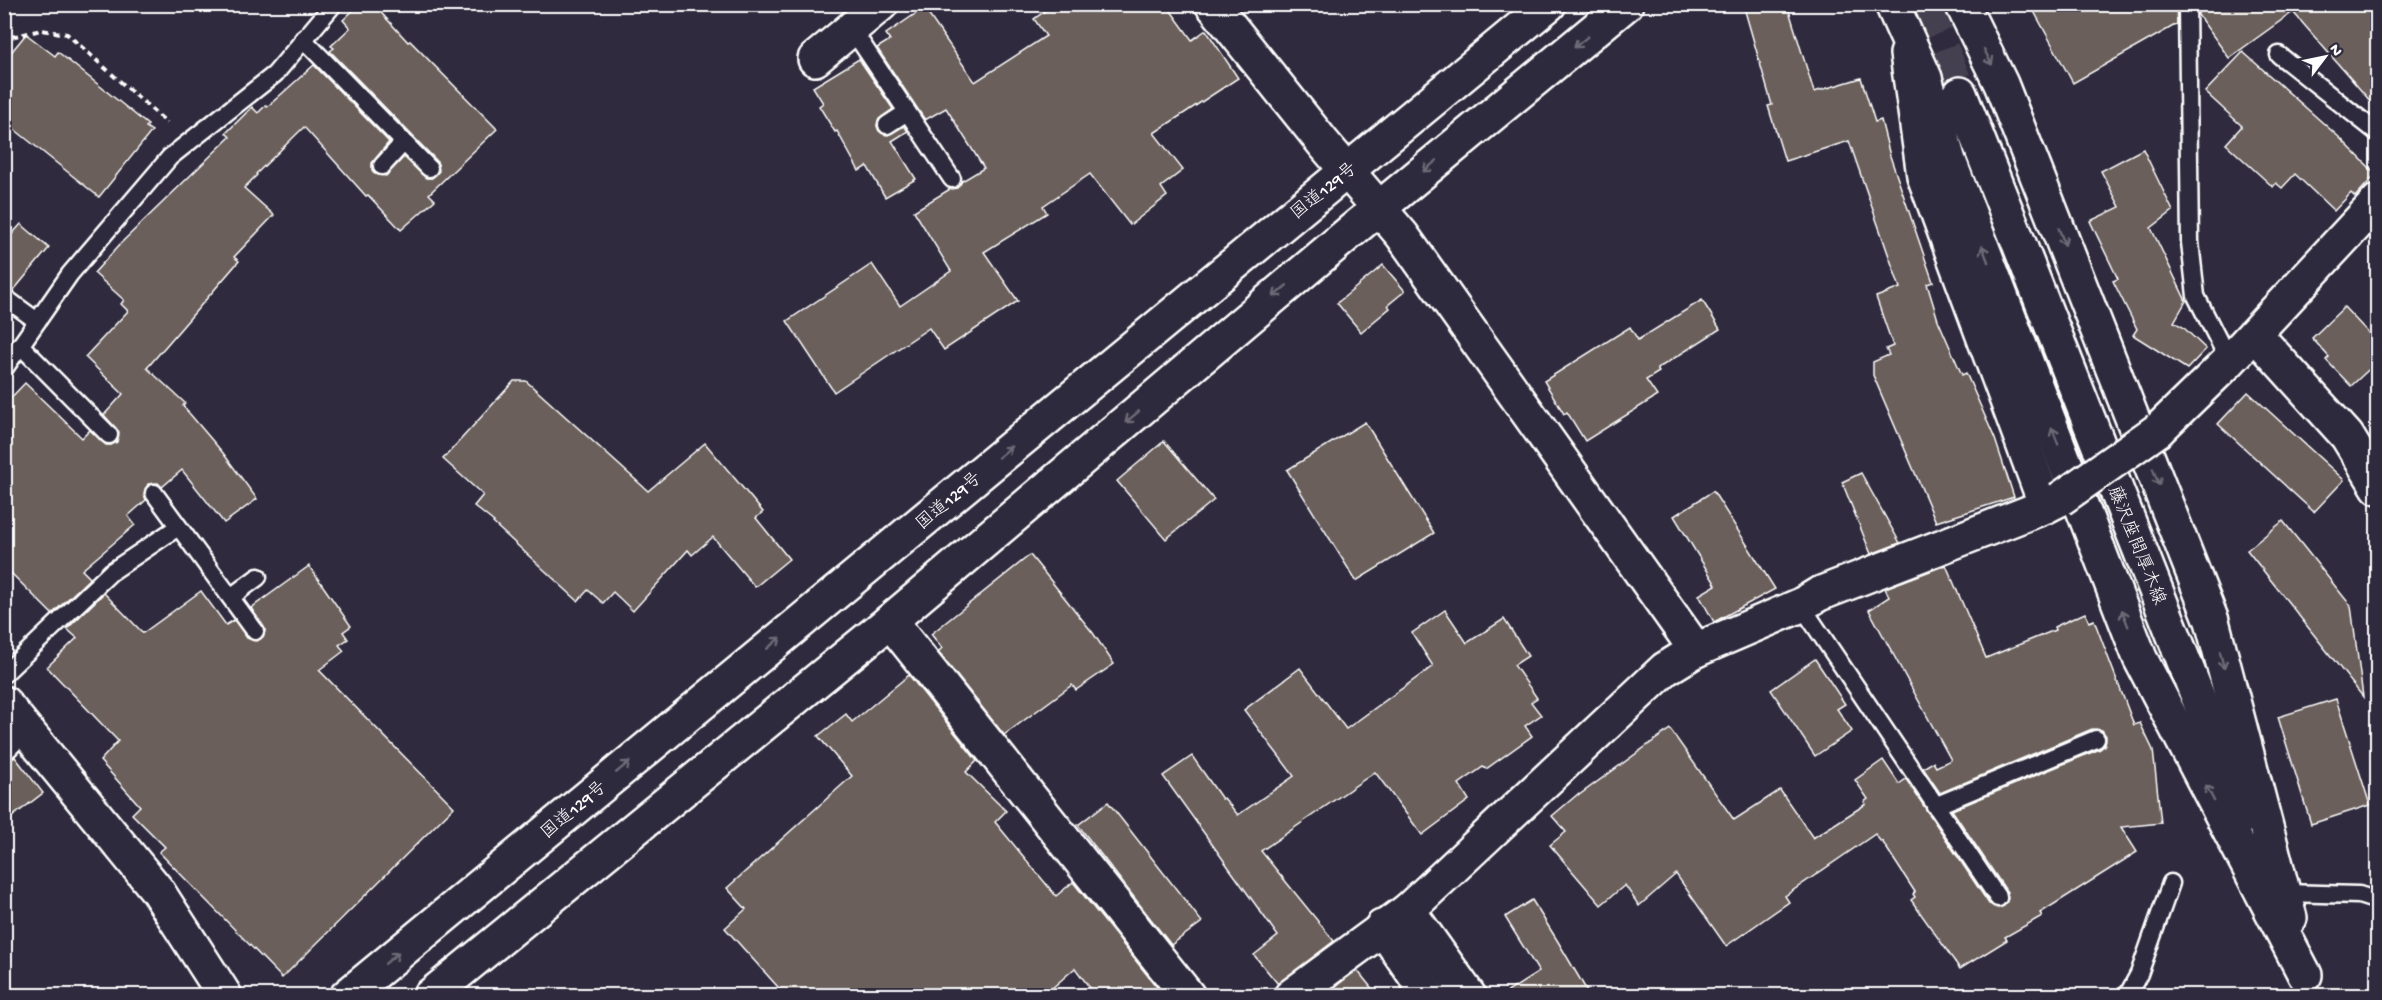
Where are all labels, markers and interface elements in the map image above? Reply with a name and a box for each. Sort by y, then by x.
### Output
north arrow [2295,27,2355,87]
one-way arrow [1573,35,1589,48]
text: N [2324,41,2346,61]
one-way arrow [1983,47,1994,65]
street label: 国道129号 [1287,158,1362,225]
one-way arrow [1422,159,1438,172]
one-way arrow [2057,227,2068,246]
one-way arrow [1979,245,1990,264]
one-way arrow [1272,284,1288,297]
one-way arrow [1124,410,1140,423]
one-way arrow [2049,427,2060,446]
one-way arrow [997,446,1013,459]
street label: 国道129号 [912,468,987,535]
one-way arrow [2151,468,2162,486]
street label: 藤沢座間厚木線 [2102,483,2170,608]
one-way arrow [2119,609,2130,628]
one-way arrow [765,637,781,650]
one-way arrow [2217,651,2229,670]
one-way arrow [615,761,631,774]
street label: 国道129号 [537,777,612,844]
one-way arrow [2204,784,2216,802]
one-way arrow [384,952,400,965]

